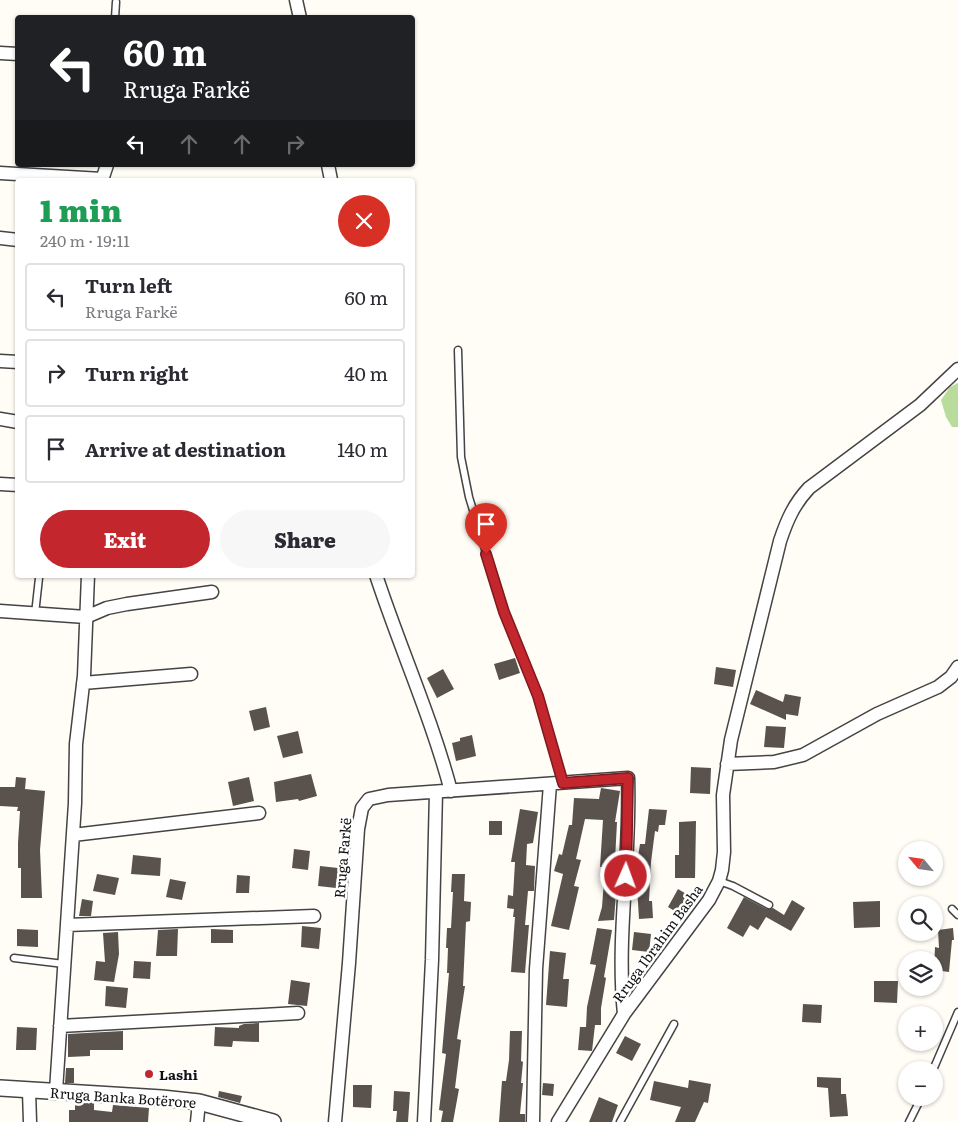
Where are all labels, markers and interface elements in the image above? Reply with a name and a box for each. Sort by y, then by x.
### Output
text: 60 m [123,25,207,77]
icon: left [40,35,105,100]
text: Rruga Farkë [123,72,250,105]
icon: left [122,130,150,158]
icon: ahead [175,130,203,158]
icon: ahead [228,130,256,158]
icon: right [281,130,309,158]
text: 1 min [40,187,122,231]
button: close [338,195,390,247]
text: 240 m · 19:11 [40,228,130,252]
text: Turn left [85,271,172,299]
icon: left [42,283,70,311]
text: 60 m [345,283,388,311]
text: Rruga Farkë [85,299,178,323]
icon: right [42,359,70,387]
text: Turn right [85,359,189,387]
text: 40 m [344,359,388,387]
icon: arrive [42,435,70,463]
text: Arrive at destination [85,435,286,463]
text: 140 m [337,435,388,463]
pin [465,503,507,554]
button: Exit [40,510,210,568]
button: Share [220,510,390,568]
icon: arrive [472,510,500,538]
street label: Rruga Farkë [329,817,355,899]
north arrow [898,841,942,886]
map controls [898,841,943,1106]
position arrow [599,849,651,901]
street label: Rruga Ibrahim Basha [607,879,707,1006]
button: search [898,896,943,941]
button: layers [898,951,943,996]
button: + [898,1006,943,1051]
button: − [898,1061,943,1106]
place label: Lashi [159,1064,198,1084]
marker: Lashi [143,1068,155,1080]
street label: Rruga Banka Botërore [49,1082,197,1112]

